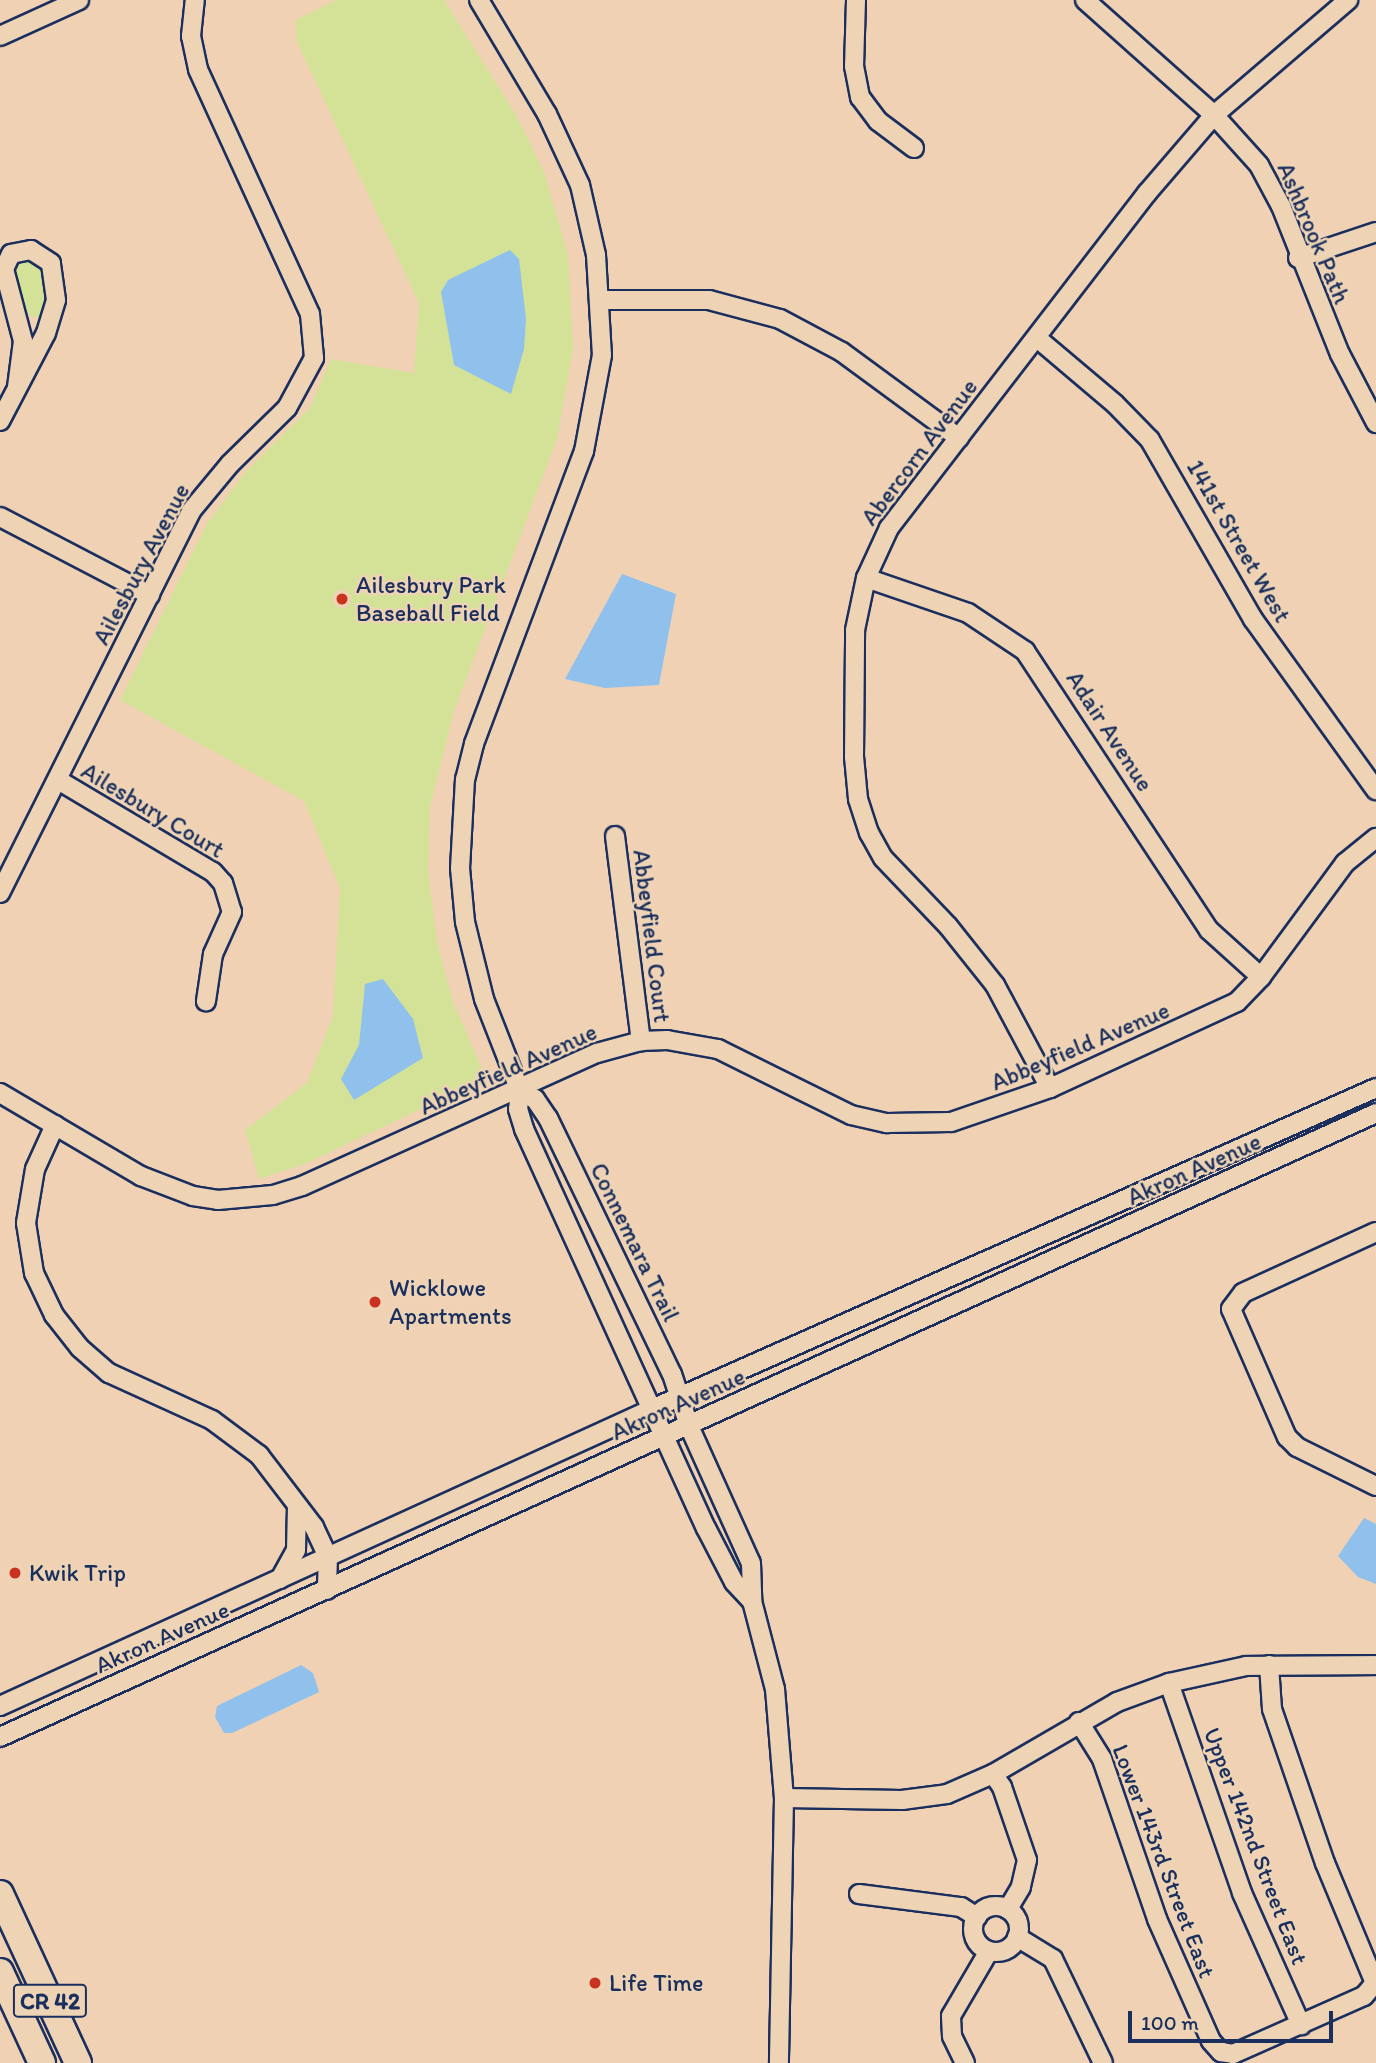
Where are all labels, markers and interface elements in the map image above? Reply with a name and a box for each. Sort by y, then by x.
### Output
street label: Ashbrook Path [1272,159,1356,307]
street label: Abercorn Avenue [855,374,983,530]
street label: 141st Street West [1181,455,1297,627]
street label: Ailesbury Avenue [87,479,195,649]
place label: Ailesbury Park Baseball Field [356,571,506,627]
marker: Ailesbury Park Baseball Field [334,591,350,607]
street label: Adair Avenue [1061,666,1159,796]
street label: Ailesbury Court [76,756,230,864]
street label: Abbeyfield Court [627,848,677,1024]
street label: Abbeyfield Avenue [987,996,1173,1096]
street label: Abbeyfield Avenue [415,1017,601,1121]
street label: Akron Avenue [1123,1127,1265,1211]
street label: Connemara Trail [584,1158,686,1326]
place label: Wicklowe Apartments [389,1274,512,1330]
marker: Wicklowe Apartments [367,1294,383,1310]
street label: Akron Avenue [607,1362,749,1446]
place label: Kwik Trip [29,1559,123,1587]
marker: Kwik Trip [7,1565,23,1581]
street label: Akron Avenue [91,1595,233,1679]
street label: Upper 142nd Street East [1198,1724,1314,1968]
street label: Lower 143rd Street East [1106,1740,1222,1982]
place label: Life Time [609,1969,704,1997]
marker: Life Time [587,1975,603,1991]
road number: CR 42 [12,1982,88,2020]
scale bar [1131,1996,1336,2040]
text: 100 m [1141,2010,1199,2035]

